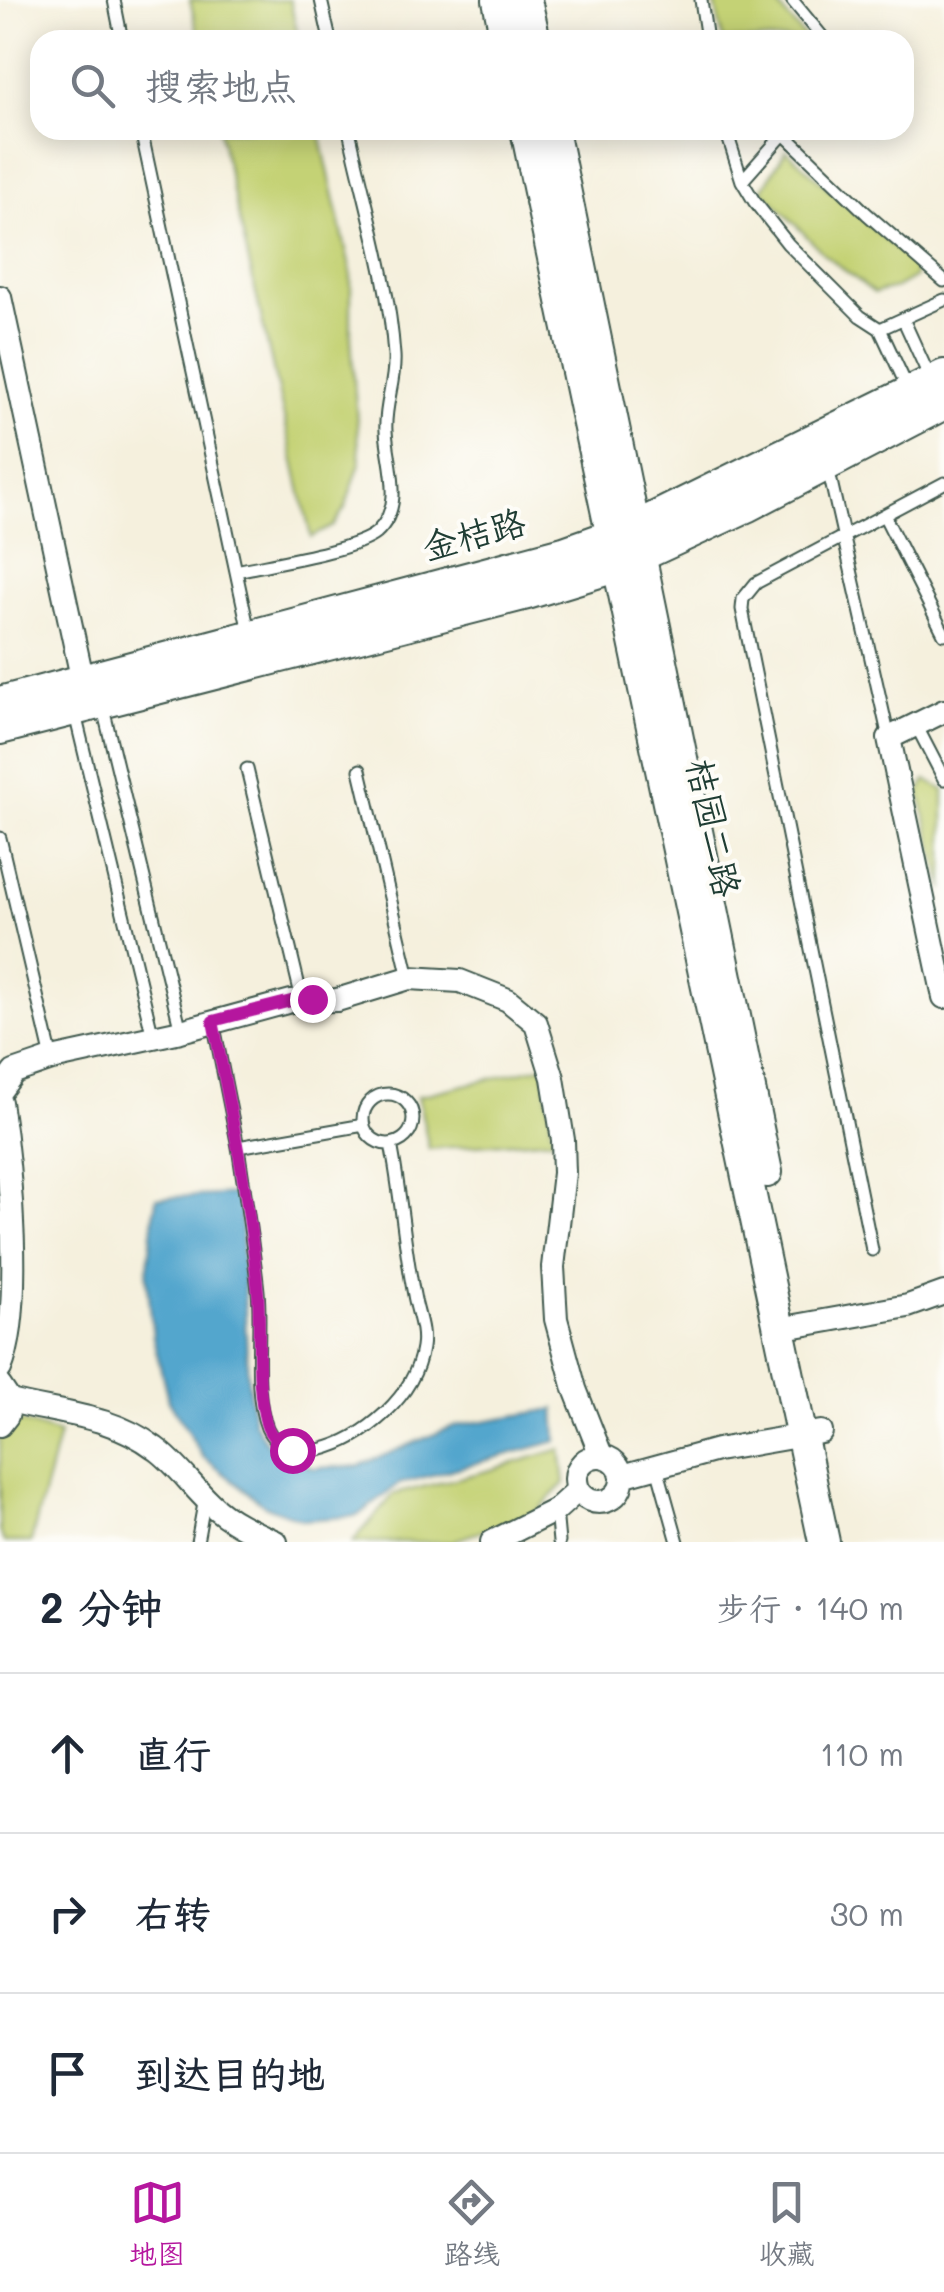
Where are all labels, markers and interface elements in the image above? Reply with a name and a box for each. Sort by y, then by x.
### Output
search box [30,30,914,140]
icon: search [65,58,120,113]
text: 搜索地点 [145,60,297,110]
street label: 金桔路 [417,497,530,569]
street label: 桔园二路 [678,754,752,901]
route end [290,977,336,1023]
route start [270,1428,316,1474]
text: 2 分钟 [40,1579,163,1634]
text: 步行 · 140 m [717,1586,904,1628]
icon: ahead [40,1726,95,1781]
text: 直行 [135,1728,211,1778]
text: 110 m [820,1732,904,1774]
icon: right [40,1886,95,1941]
text: 右转 [135,1888,211,1938]
text: 30 m [830,1892,904,1934]
icon: arrive [40,2046,95,2101]
text: 到达目的地 [135,2048,325,2098]
tab: 地图 [129,2175,185,2272]
tab: 路线 [444,2175,500,2272]
tab: 收藏 [759,2175,815,2272]

